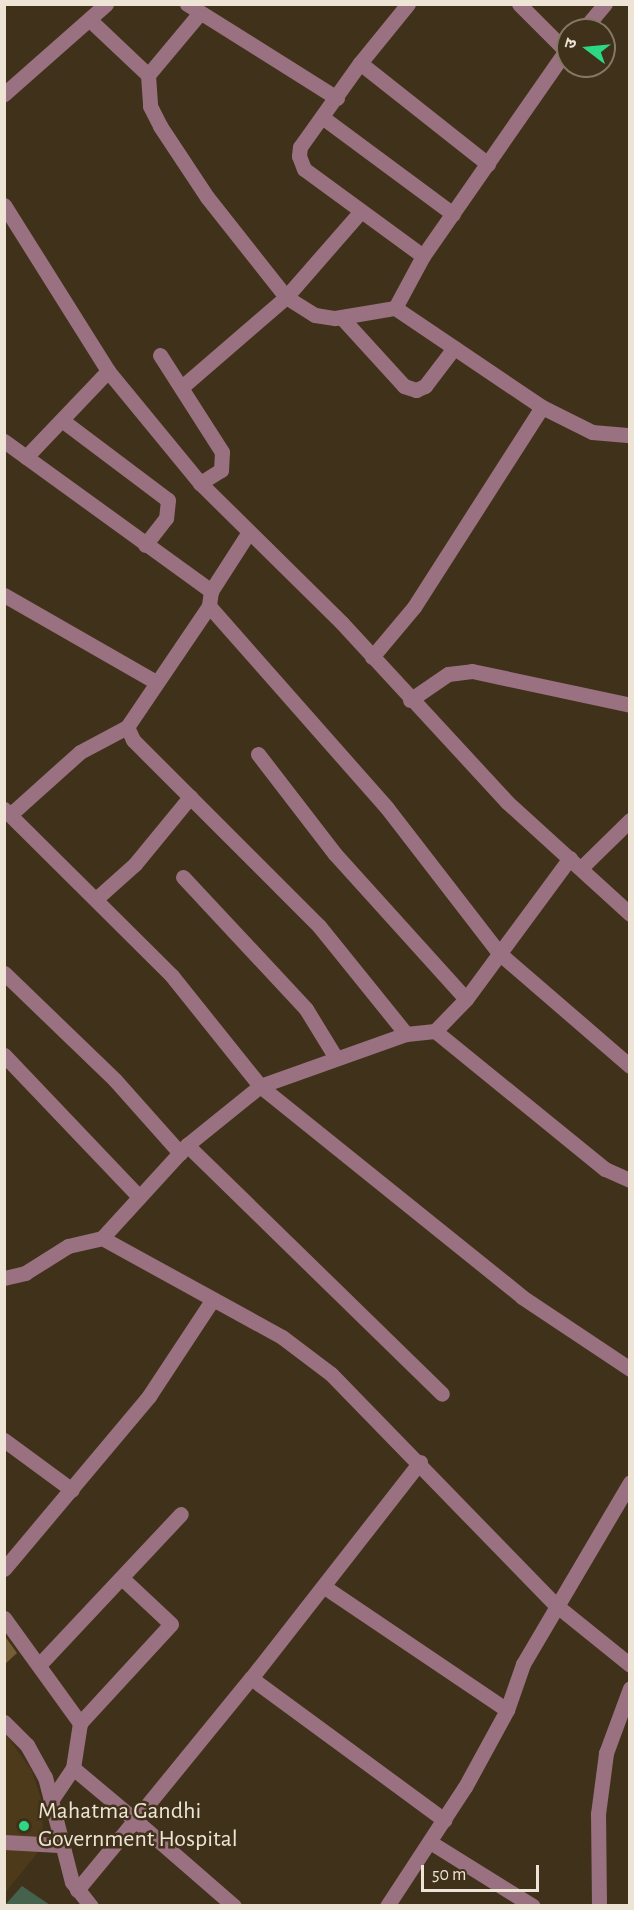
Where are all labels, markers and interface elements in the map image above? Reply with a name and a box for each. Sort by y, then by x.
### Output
north arrow [556,18,616,78]
text: उ [562,37,580,50]
place label: Mahatma Gandhi Government Hospital [38,1798,238,1854]
marker: Mahatma Gandhi Government Hospital [15,1817,33,1835]
scale bar [424,1853,542,1891]
text: 50 m [432,1866,466,1884]

